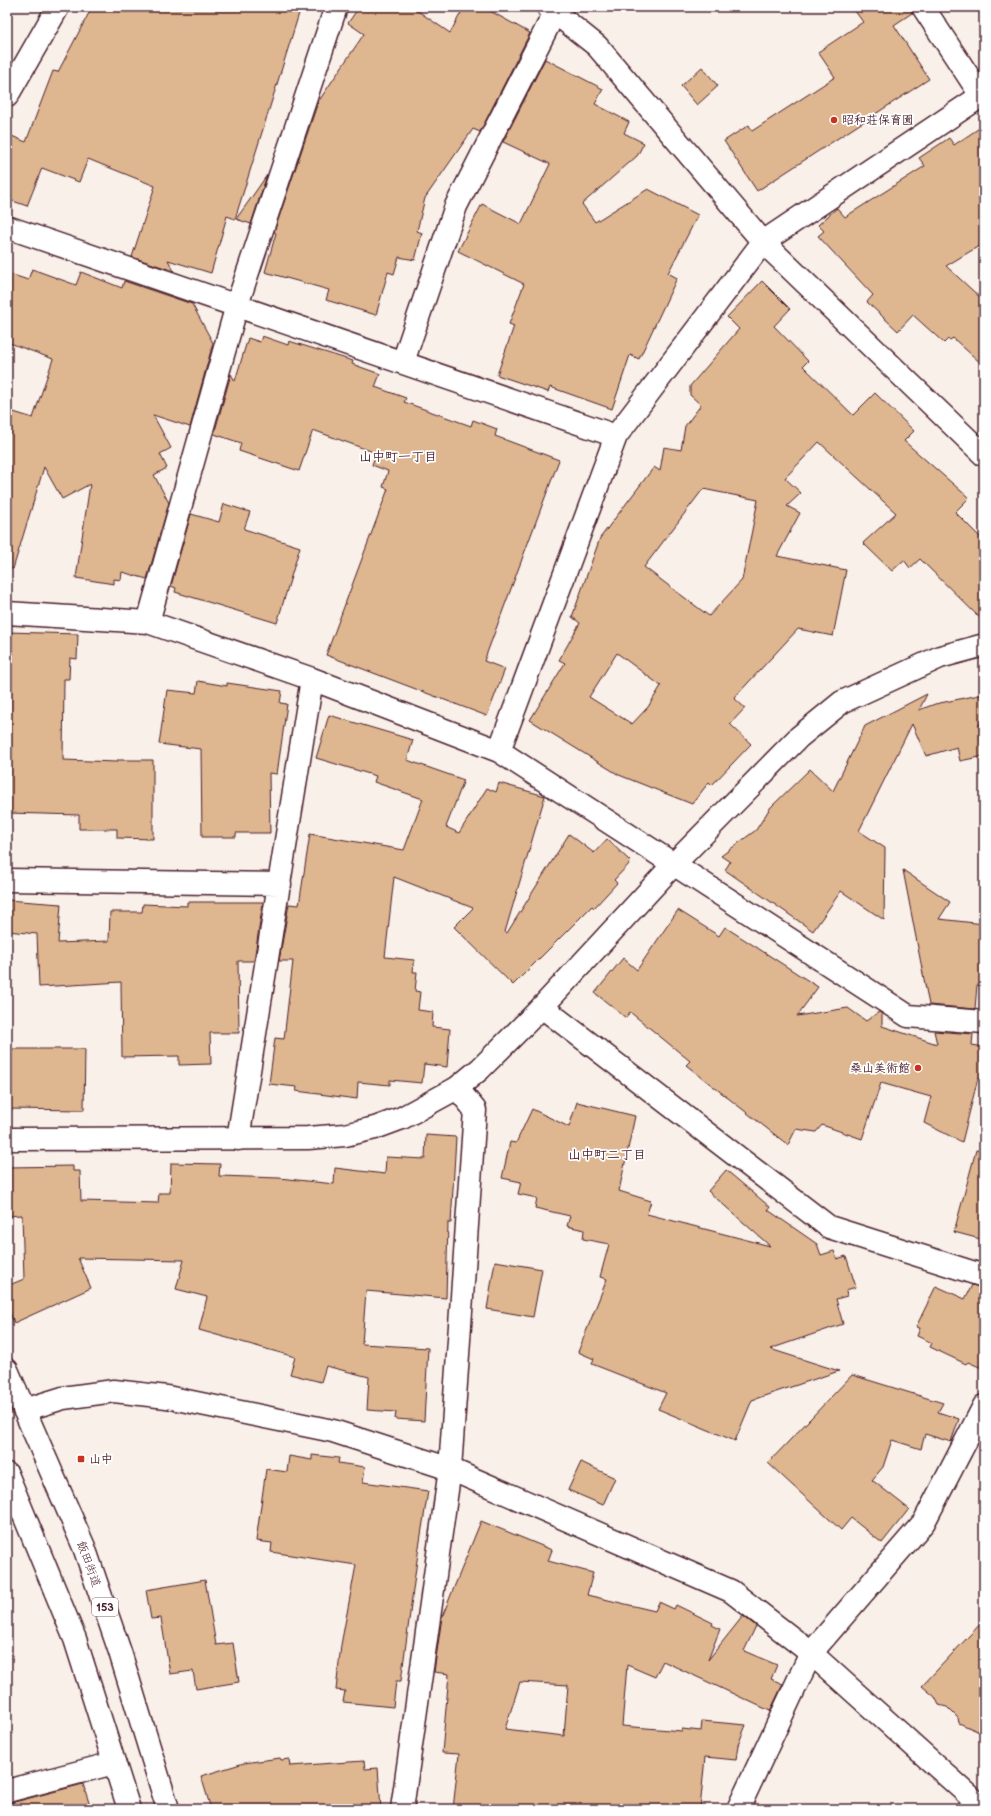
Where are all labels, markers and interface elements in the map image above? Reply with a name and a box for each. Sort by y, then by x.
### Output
place label: 昭和荘保育園 [842,113,914,128]
marker: 昭和荘保育園 [829,115,839,125]
district label: 山中町一丁目 [359,449,437,465]
place label: 桑山美術館 [850,1061,910,1076]
marker: 桑山美術館 [913,1063,923,1073]
district label: 山中町二丁目 [568,1147,646,1163]
place label: 山中 [89,1452,113,1467]
marker: 山中 [76,1454,86,1464]
street label: 飯田街道 [73,1539,104,1589]
road number: 153 [92,1598,118,1616]

